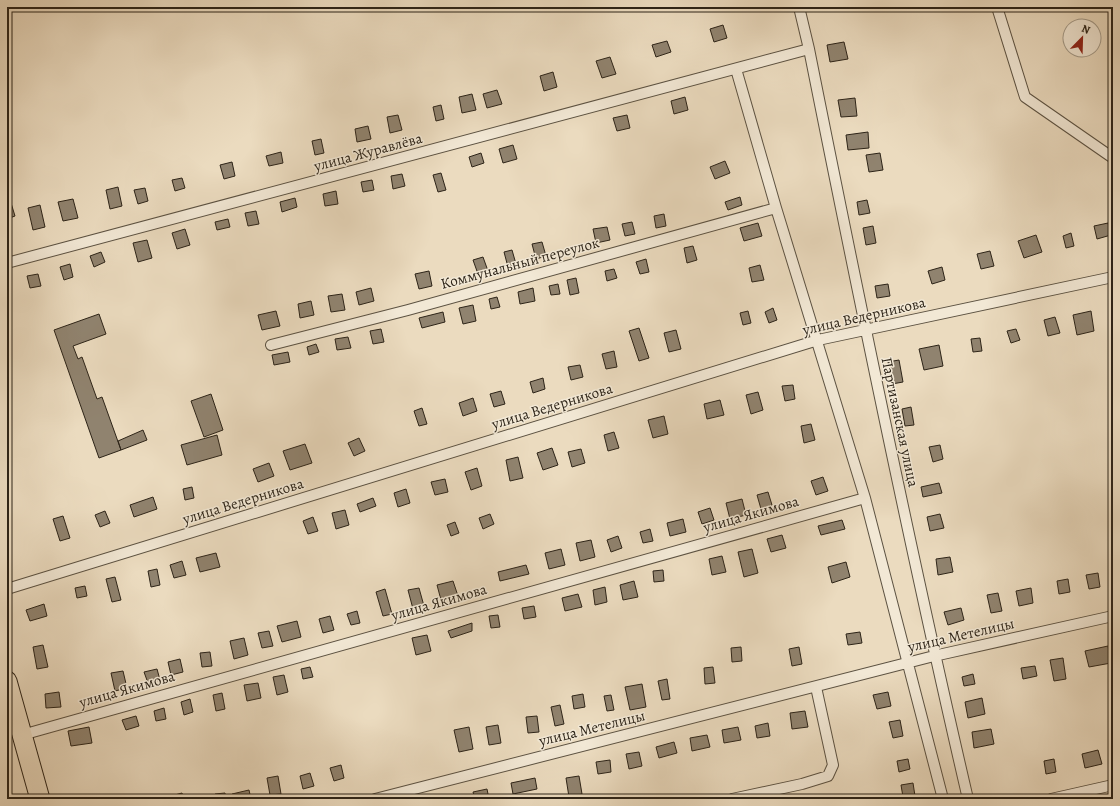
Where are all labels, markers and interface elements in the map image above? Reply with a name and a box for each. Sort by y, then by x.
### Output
north arrow [1062,18,1102,58]
text: N [1079,21,1092,38]
street label: улица Журавлёва [311,128,425,176]
street label: Коммунальный переулок [438,232,602,294]
street label: улица Ведерникова [800,292,928,340]
street label: Партизанская улица [876,355,924,489]
street label: улица Ведерникова [488,378,615,434]
street label: улица Ведерникова [179,473,306,529]
street label: улица Якимова [700,491,801,537]
street label: улица Якимова [388,579,489,625]
street label: улица Метелицы [905,613,1016,657]
street label: улица Якимова [76,666,177,712]
street label: улица Метелицы [536,705,647,751]

